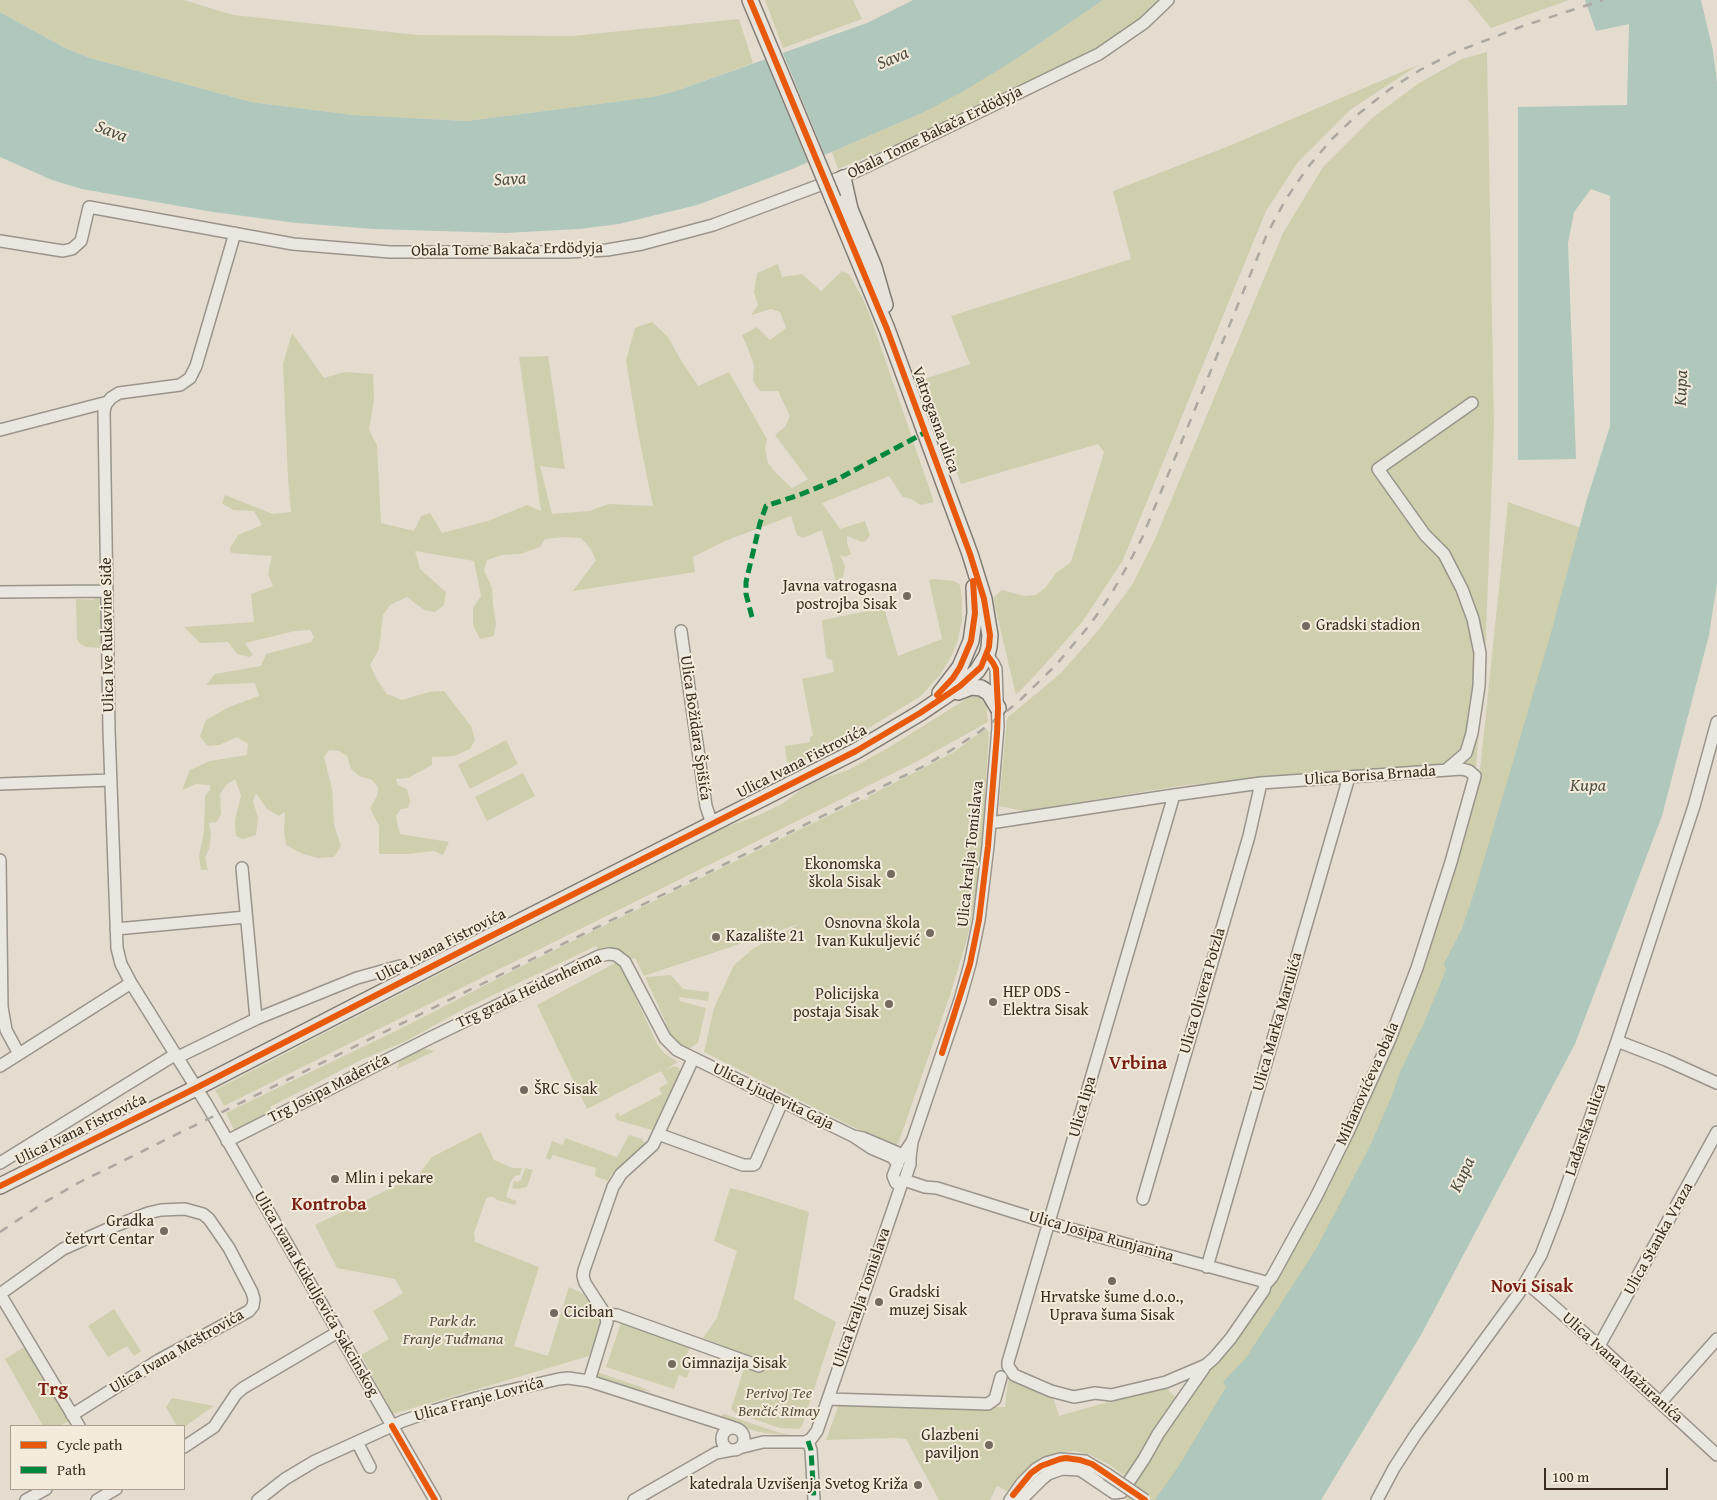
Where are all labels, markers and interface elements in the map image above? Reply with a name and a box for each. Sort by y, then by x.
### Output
water label: Sava [874,43,912,75]
street label: Obala Tome Bakača Erdödyja [845,82,1025,184]
water label: Sava [92,116,130,148]
water label: Sava [493,168,527,192]
street label: Obala Tome Bakača Erdödyja [411,239,603,261]
street label: Vatrogasna ulica [907,364,963,476]
water label: Kupa [1671,370,1693,406]
street label: Ulica Ive Rukavine Siđe [97,557,119,713]
place label: Javna vatrogasna postrojba Sisak [783,577,897,615]
marker: Javna vatrogasna postrojba Sisak [901,590,913,602]
place label: Gradski stadion [1316,616,1420,636]
marker: Gradski stadion [1300,620,1312,632]
street label: Ulica Božidara Špišića [675,654,715,802]
street label: Ulica Ivana Fistrovića [734,721,870,803]
street label: Ulica Borisa Brnada [1304,762,1436,790]
water label: Kupa [1570,775,1606,797]
street label: Ulica kralja Tomislava [954,780,988,928]
place label: Ekonomska škola Sisak [805,855,881,893]
marker: Ekonomska škola Sisak [885,868,897,880]
street label: Ulica Ivana Fistrovića [373,905,509,987]
place label: Osnovna škola Ivan Kukuljević [817,914,920,952]
street label: Ulica Olivera Potzla [1176,926,1230,1056]
place label: Kazalište 21 [726,927,805,947]
marker: Osnovna škola Ivan Kukuljević [924,927,936,939]
marker: Kazalište 21 [710,931,722,943]
street label: Trg grada Heidenheima [453,949,605,1033]
street label: Ulica Marka Marulića [1249,950,1307,1094]
place label: HEP ODS - Elektra Sisak [1003,983,1089,1021]
place label: Policijska postaja Sisak [793,985,879,1023]
marker: HEP ODS - Elektra Sisak [987,996,999,1008]
marker: Policijska postaja Sisak [883,998,895,1010]
street label: Mihanovićeva obala [1332,1019,1404,1149]
street label: Trg Josipa Mađerića [265,1050,393,1128]
district label: Vrbina [1109,1053,1167,1075]
street label: Ulica Ljudevita Gaja [709,1059,837,1135]
street label: Ulica lipa [1065,1074,1101,1140]
place label: ŠRC Sisak [534,1080,598,1100]
street label: Lađarska ulica [1561,1082,1611,1178]
marker: ŠRC Sisak [518,1084,530,1096]
street label: Ulica Ivana Fistrovića [12,1090,150,1170]
water label: Kupa [1446,1154,1480,1196]
place label: Mlin i pekare [345,1169,433,1189]
marker: Mlin i pekare [329,1173,341,1185]
street label: Ulica Stanka Vraza [1620,1179,1698,1299]
street label: Ulica Ivana Kukuljevića Sakcinskog [249,1188,383,1400]
district label: Kontroba [291,1194,367,1216]
street label: Ulica Josipa Runjanina [1026,1207,1176,1267]
place label: Gradka četvrt Centar [65,1212,154,1250]
marker: Gradka četvrt Centar [158,1225,170,1237]
street label: Ulica kralja Tomislava [829,1225,895,1371]
marker: Hrvatske šume d.o.o., Uprava šuma Sisak [1106,1275,1118,1287]
district label: Novi Sisak [1491,1276,1573,1298]
place label: Gradski muzej Sisak [889,1283,967,1321]
place label: Hrvatske šume d.o.o., Uprava šuma Sisak [1041,1288,1183,1326]
marker: Gradski muzej Sisak [873,1296,885,1308]
place label: Ciciban [564,1303,614,1323]
street label: Ulica Ivana Meštrovića [106,1306,248,1398]
marker: Ciciban [548,1307,560,1319]
street label: Ulica Ivana Mažuranića [1557,1309,1687,1427]
park label: Park dr. Franje Tuđmana [403,1312,503,1350]
place label: Gimnazija Sisak [682,1354,787,1374]
marker: Gimnazija Sisak [666,1358,678,1370]
street label: Ulica Franje Lovrića [412,1373,546,1427]
district label: Trg [38,1379,68,1401]
park label: Perivoj Tee Benčić Rimay [738,1384,820,1422]
legend [10,1425,185,1490]
place label: Glazbeni paviljon [921,1426,979,1464]
text: Cycle path [57,1434,123,1455]
marker: Glazbeni paviljon [983,1439,995,1451]
scale bar [1547,1458,1671,1490]
text: Path [57,1459,86,1480]
text: 100 m [1552,1466,1589,1487]
place label: katedrala Uzvišenja Svetog Križa [689,1475,908,1495]
marker: katedrala Uzvišenja Svetog Križa [912,1479,924,1491]

